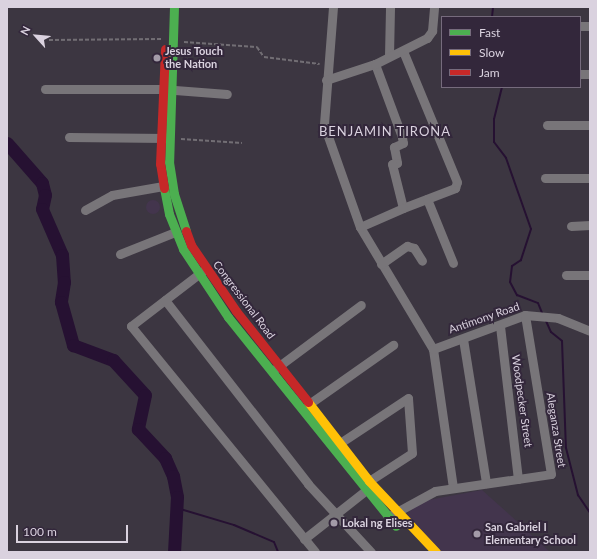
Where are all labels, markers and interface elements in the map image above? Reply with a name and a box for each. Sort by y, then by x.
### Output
north arrow [16,16,56,56]
legend [441,16,581,88]
text: N [17,24,33,37]
text: Fast [479,25,500,40]
place label: Jesus Touch the Nation [165,45,223,71]
text: Slow [479,45,504,60]
marker: Jesus Touch the Nation [152,53,162,63]
text: Jam [479,65,500,80]
district label: BENJAMIN TIRONA [319,123,451,139]
street label: Congressional Road [210,258,278,342]
street label: Antimony Road [447,300,521,336]
street label: Woodpecker Street [509,354,535,448]
street label: Aleganza Street [544,392,568,468]
place label: Lokal ng Elises [342,516,413,530]
scale bar [18,517,130,543]
marker: Lokal ng Elises [329,518,339,528]
place label: San Gabriel I Elementary School [485,521,576,547]
text: 100 m [23,524,57,539]
marker: San Gabriel I Elementary School [472,529,482,539]

